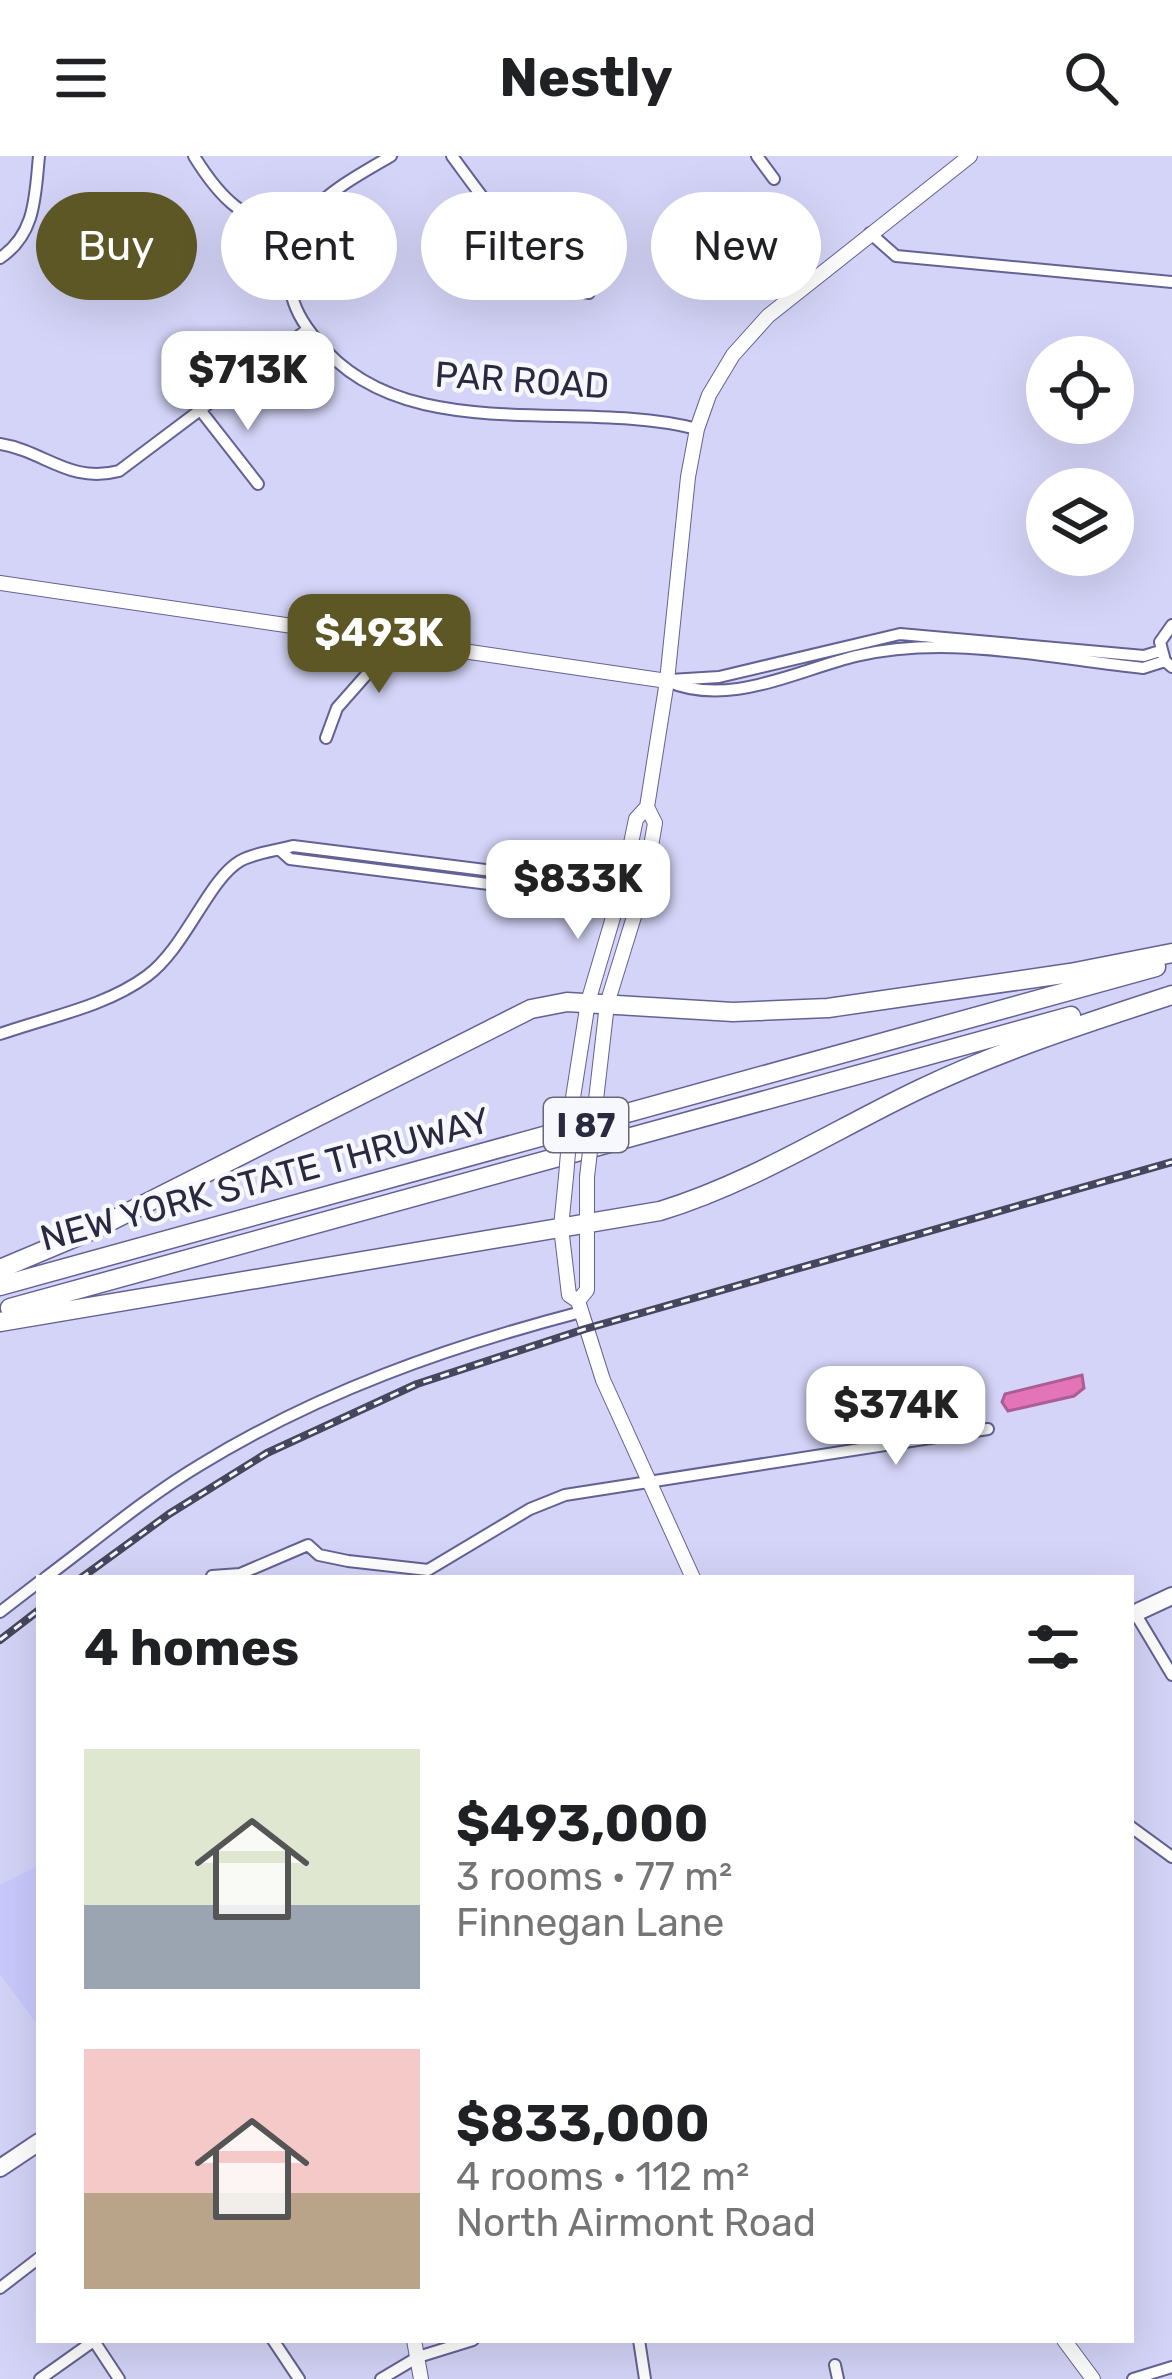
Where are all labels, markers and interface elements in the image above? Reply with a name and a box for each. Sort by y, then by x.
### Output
icon: menu [48,45,114,111]
icon: search [1058,45,1124,111]
text: Nestly [499,46,673,110]
chip: Buy [36,192,197,300]
chip: Rent [221,192,397,300]
chip: Filters [421,192,627,300]
chip: New [651,192,821,300]
pin: $713K [164,331,332,433]
map controls [1026,336,1134,576]
button: locate [1026,336,1134,444]
text: $713K [188,347,308,393]
street label: PAR ROAD [433,352,611,408]
button: layers [1026,468,1134,576]
pin: $493K [295,594,463,696]
text: $493K [315,610,443,656]
pin: $833K [494,840,662,942]
text: $833K [513,856,643,902]
street label: NEW YORK STATE THRUWAY [36,1098,494,1260]
road number: I 87 [544,1098,628,1152]
pin: $374K [812,1366,980,1468]
text: $374K [833,1382,959,1428]
icon: filters [1020,1614,1086,1680]
text: 4 homes [84,1617,299,1678]
text: $493,000 [456,1793,709,1854]
icon: home [180,1797,324,1941]
text: 3 rooms · 77 m² [456,1854,732,1900]
text: Finnegan Lane [456,1900,724,1946]
text: $833,000 [456,2093,710,2154]
icon: home [180,2097,324,2241]
text: 4 rooms · 112 m² [456,2154,749,2200]
text: North Airmont Road [456,2200,816,2246]

